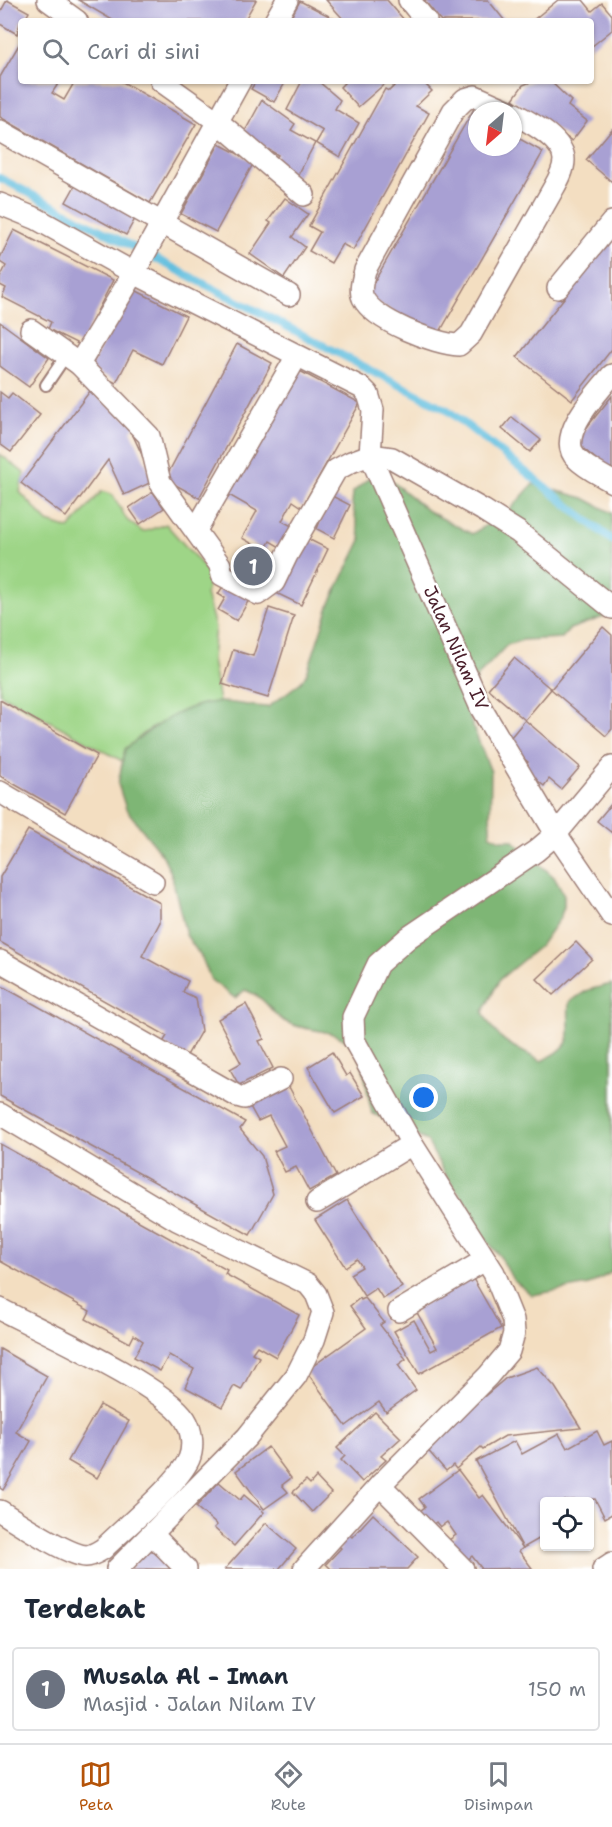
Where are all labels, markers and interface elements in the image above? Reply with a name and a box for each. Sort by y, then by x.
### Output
search box [18,18,594,84]
icon: search [39,35,72,68]
text: Cari di sini [87,37,200,66]
north arrow [468,102,522,156]
pin: 1 [234,544,272,588]
street label: Jalan Nilam IV [418,582,494,714]
your location [409,1083,438,1112]
map controls [540,1497,594,1551]
button: locate [540,1497,594,1551]
text: Terdekat [24,1591,146,1626]
text: Musala Al - Iman [83,1662,288,1691]
text: 1 [41,1676,50,1702]
text: 150 m [528,1676,586,1702]
text: Masjid · Jalan Nilam IV [83,1691,316,1717]
tab: Peta [79,1758,113,1815]
tab: Rute [271,1758,306,1815]
tab: Disimpan [464,1758,533,1815]

